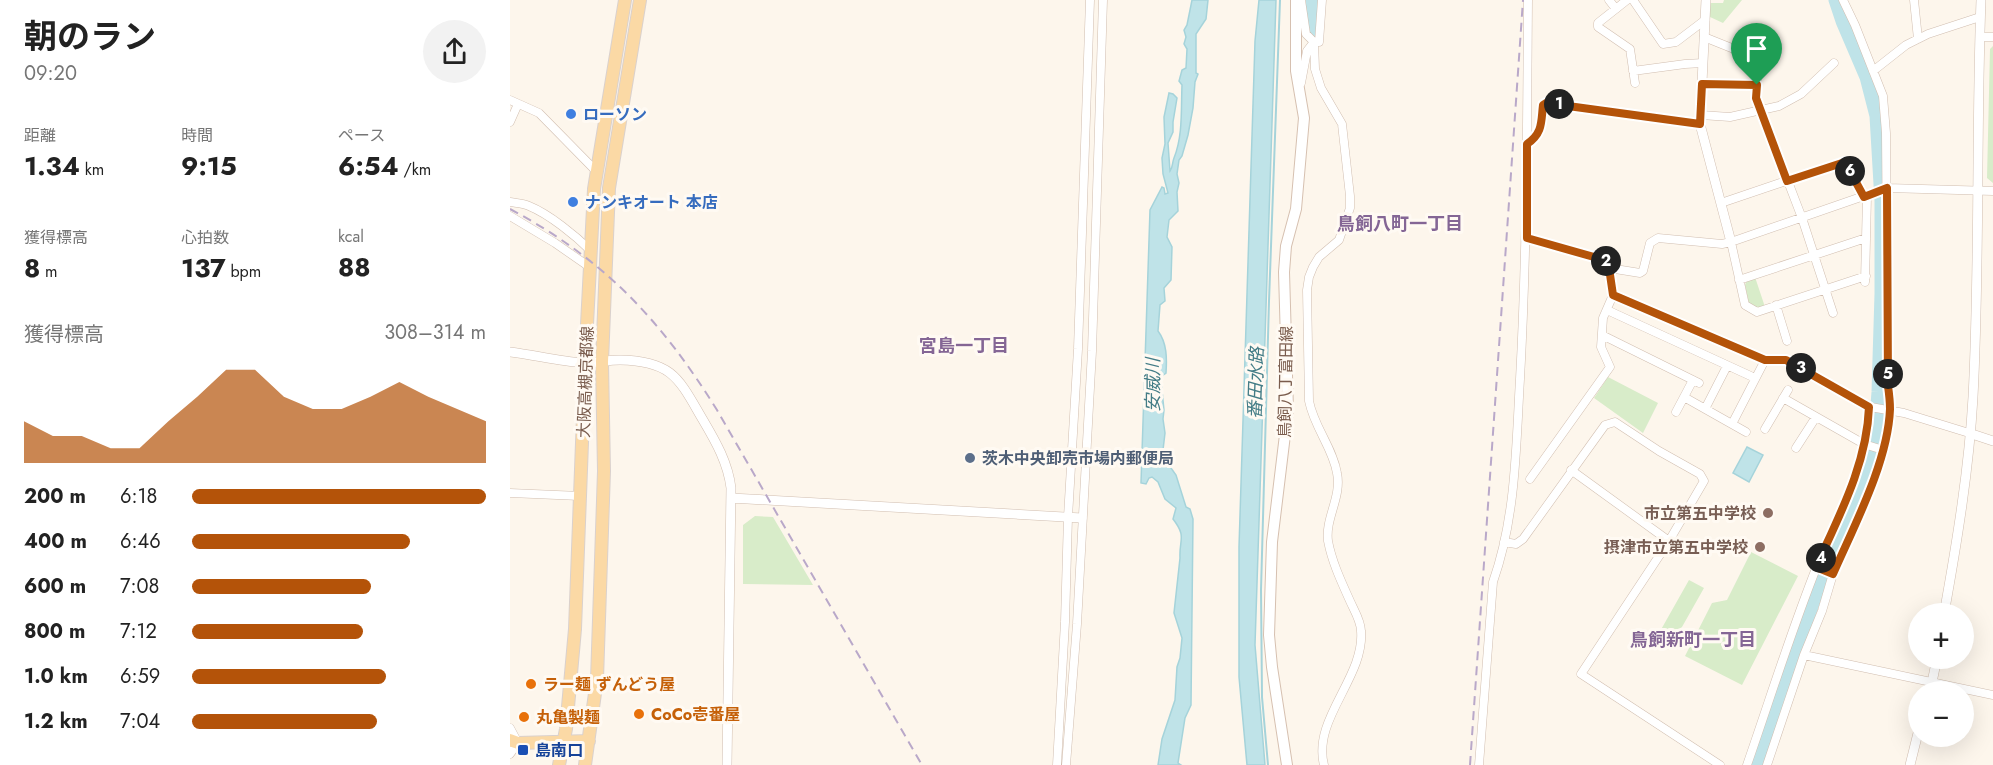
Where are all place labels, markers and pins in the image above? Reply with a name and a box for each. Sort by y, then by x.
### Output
pin [1731,23,1782,85]
pin: 1 [1544,89,1574,119]
place label: ローソン [583,103,647,126]
marker: ローソン [564,107,578,121]
pin: 6 [1835,156,1865,186]
place label: ナンキオート 本店 [585,191,718,214]
marker: ナンキオート 本店 [566,195,580,209]
pin: 2 [1591,246,1621,276]
pin: 3 [1786,353,1816,383]
pin: 5 [1873,359,1903,389]
place label: 茨木中央卸売市場内郵便局 [982,447,1174,470]
marker: 茨木中央卸売市場内郵便局 [963,451,977,465]
place label: 市立第五中学校 [1644,502,1756,525]
marker: 市立第五中学校 [1761,506,1775,520]
place label: 摂津市立第五中学校 [1604,536,1748,559]
marker: 摂津市立第五中学校 [1753,540,1767,554]
pin: 4 [1806,543,1836,573]
place label: ラー麺 ずんどう屋 [543,673,675,696]
marker: ラー麺 ずんどう屋 [524,677,538,691]
place label: CoCo壱番屋 [651,703,740,726]
place label: 丸亀製麺 [536,706,600,729]
marker: CoCo壱番屋 [632,707,646,721]
marker: 丸亀製麺 [517,710,531,724]
place label: 島南口 [535,739,583,762]
marker: 島南口 [516,743,530,757]

